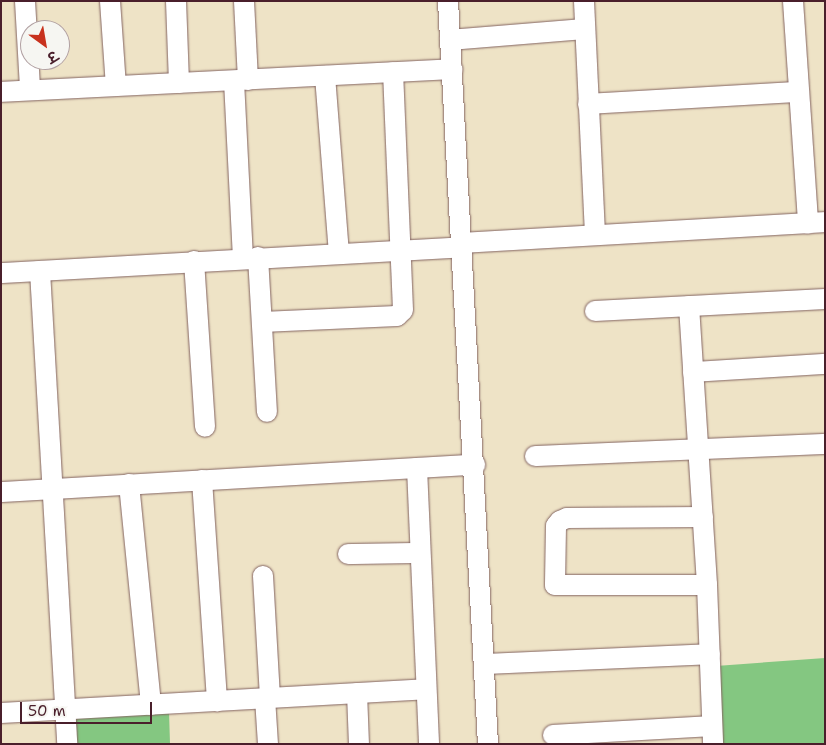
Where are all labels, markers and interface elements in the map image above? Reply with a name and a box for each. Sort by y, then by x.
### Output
north arrow [20,20,70,70]
text: उ [44,47,61,67]
scale bar [22,692,155,724]
text: 50 m [28,701,66,721]

